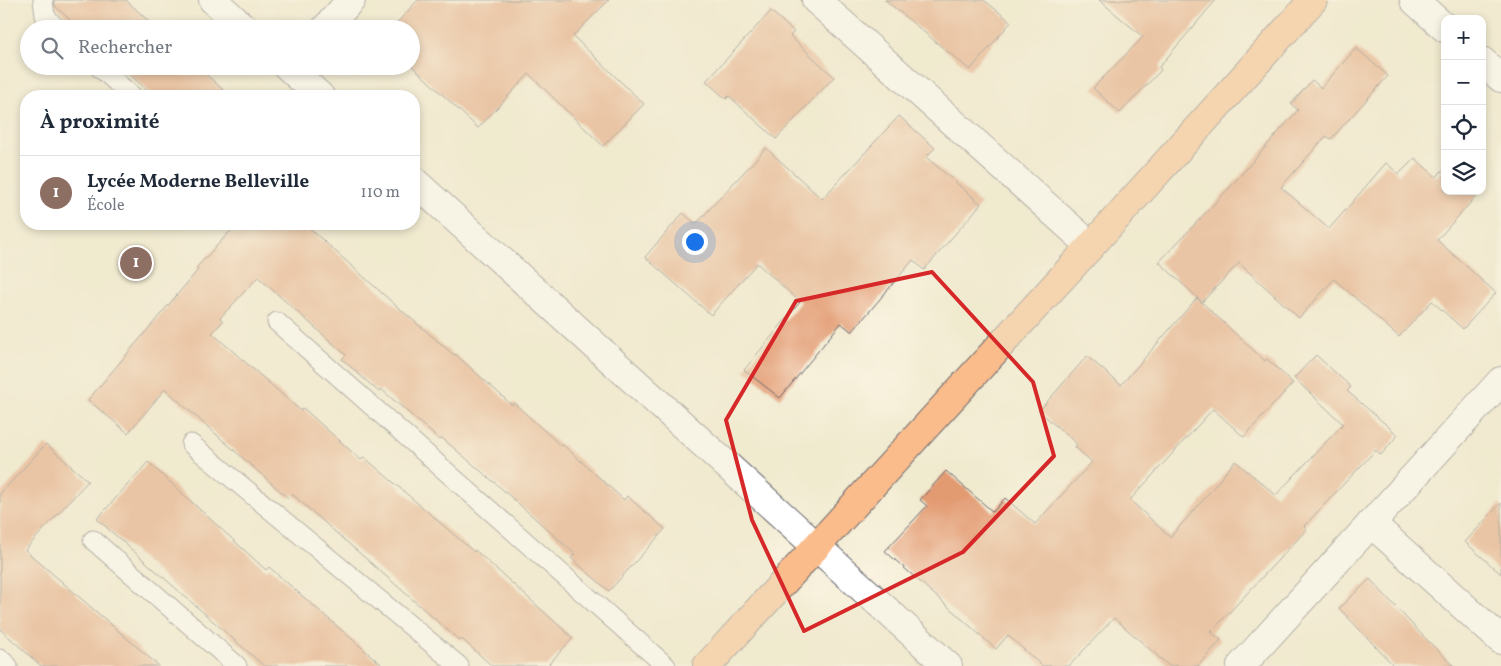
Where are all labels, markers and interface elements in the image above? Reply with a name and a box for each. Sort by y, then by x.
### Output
map controls [1441,15,1486,195]
button: + [1441,15,1486,60]
search box [20,20,420,75]
icon: search [38,34,66,62]
text: Rechercher [78,35,172,61]
button: − [1441,60,1486,105]
button: locate [1441,105,1486,150]
text: À proximité [40,108,159,137]
button: layers [1441,150,1486,195]
text: Lycée Moderne Belleville [87,169,309,195]
text: 1 [53,182,59,204]
text: 110 m [361,182,400,204]
text: École [87,195,125,217]
your location [682,229,708,255]
pin: 1 [120,244,152,282]

